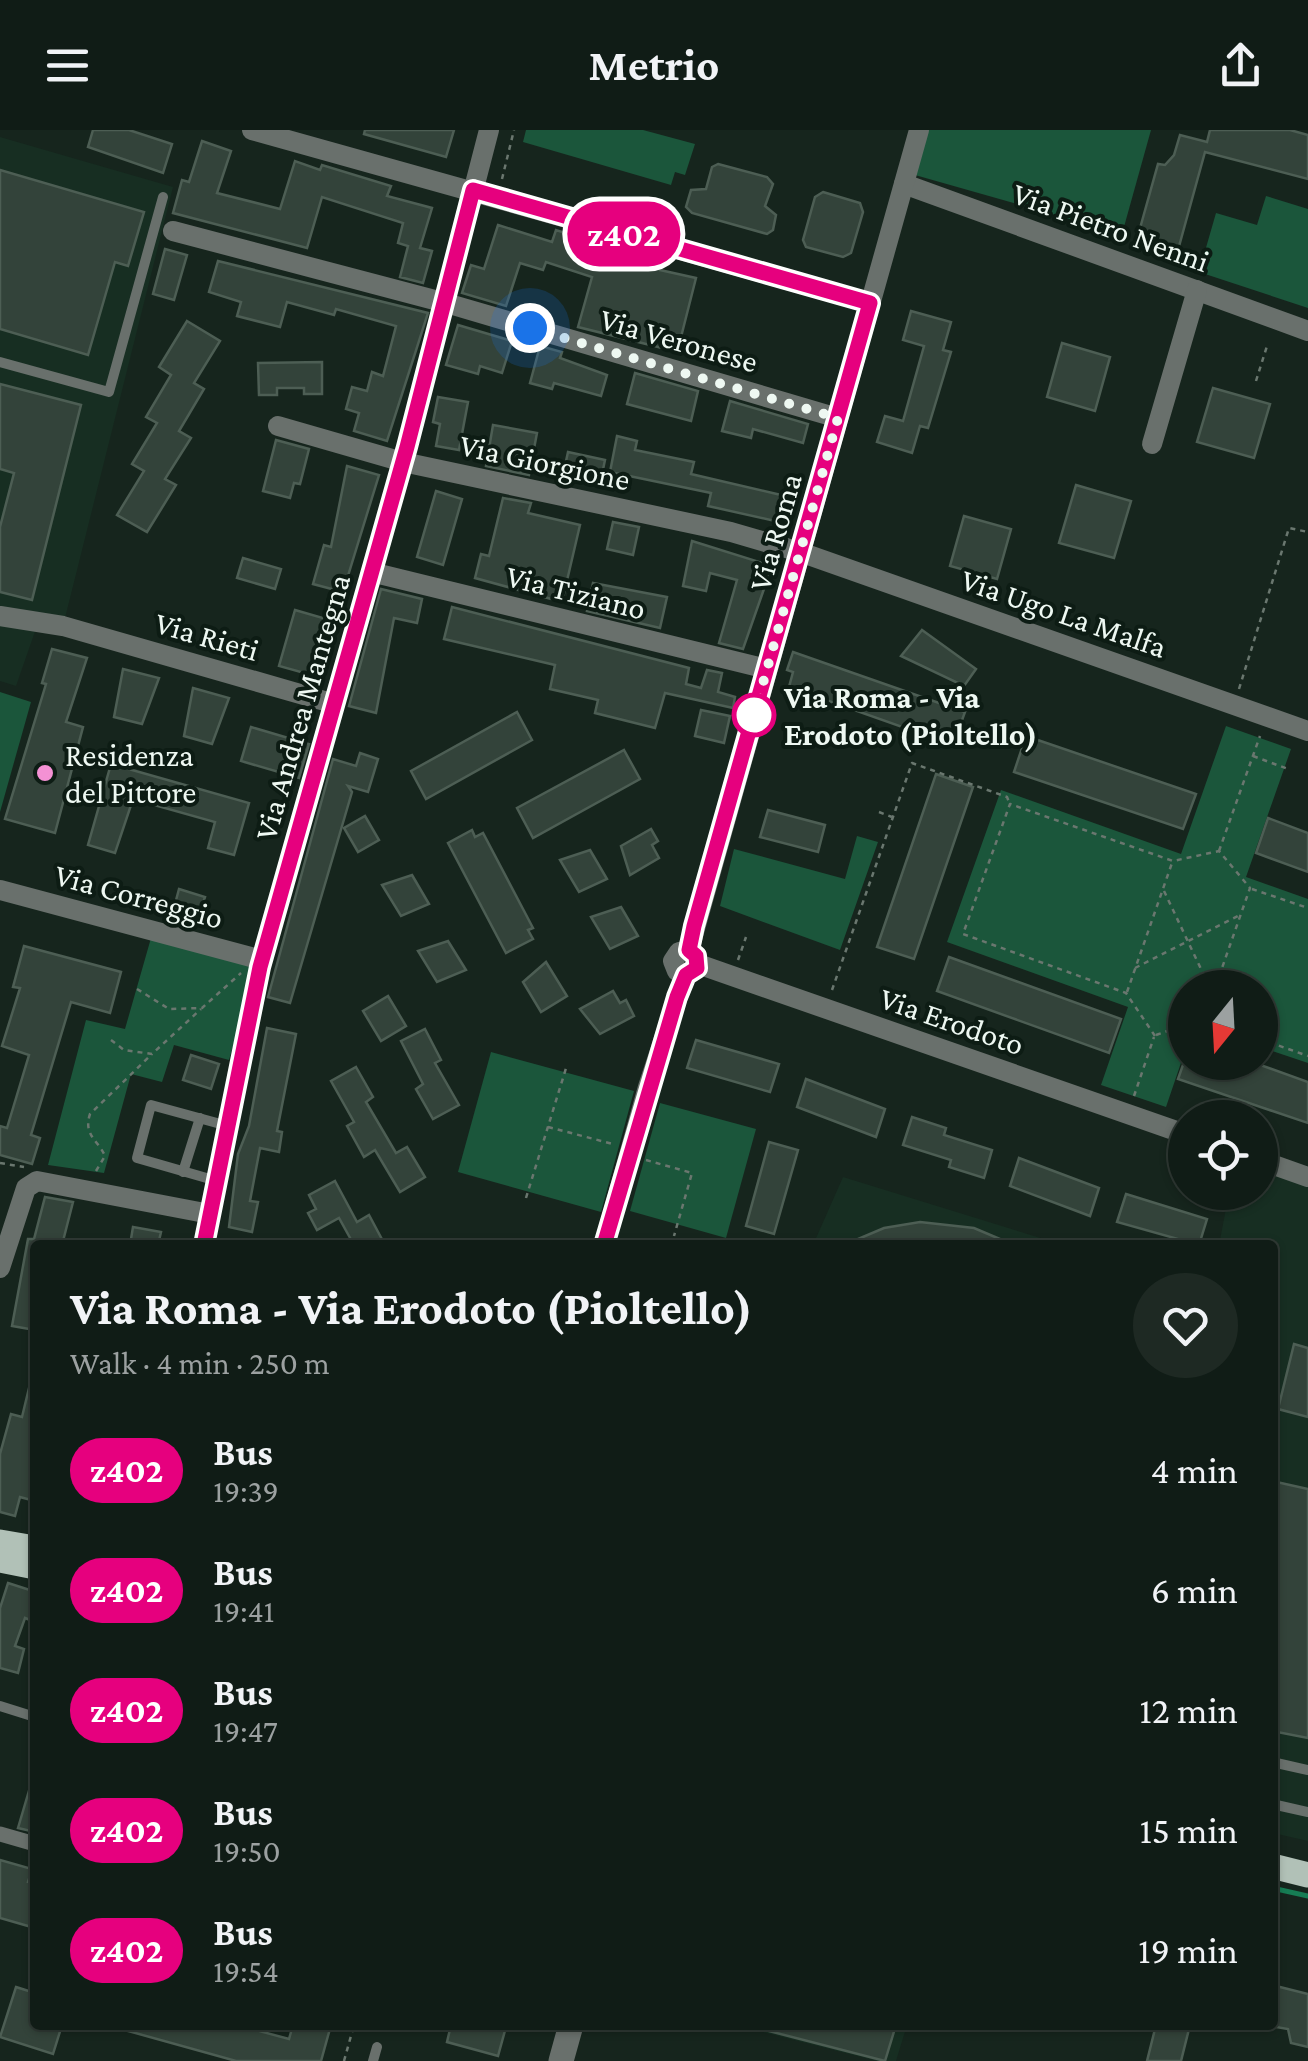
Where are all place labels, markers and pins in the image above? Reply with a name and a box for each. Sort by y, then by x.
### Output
place label: Via Roma - Via Erodoto (Pioltello) [783,679,1037,753]
marker: Via Roma - Via Erodoto (Pioltello) [733,694,775,736]
place label: Residenza del Pittore [65,737,196,810]
marker: Residenza del Pittore [34,762,56,784]

